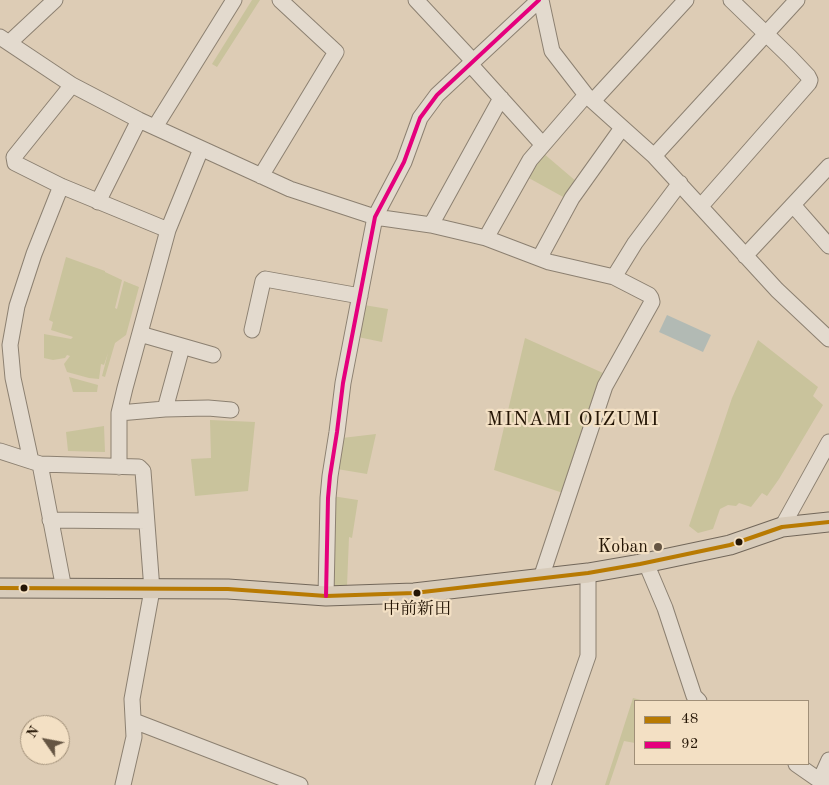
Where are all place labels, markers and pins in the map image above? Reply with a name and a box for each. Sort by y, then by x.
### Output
place label: Koban [598,536,648,558]
unlabelled marker [734,537,744,547]
marker: Koban [652,541,664,553]
unlabelled marker [19,583,29,593]
marker: 中前新田 [412,588,422,598]
place label: 中前新田 [383,600,451,620]

